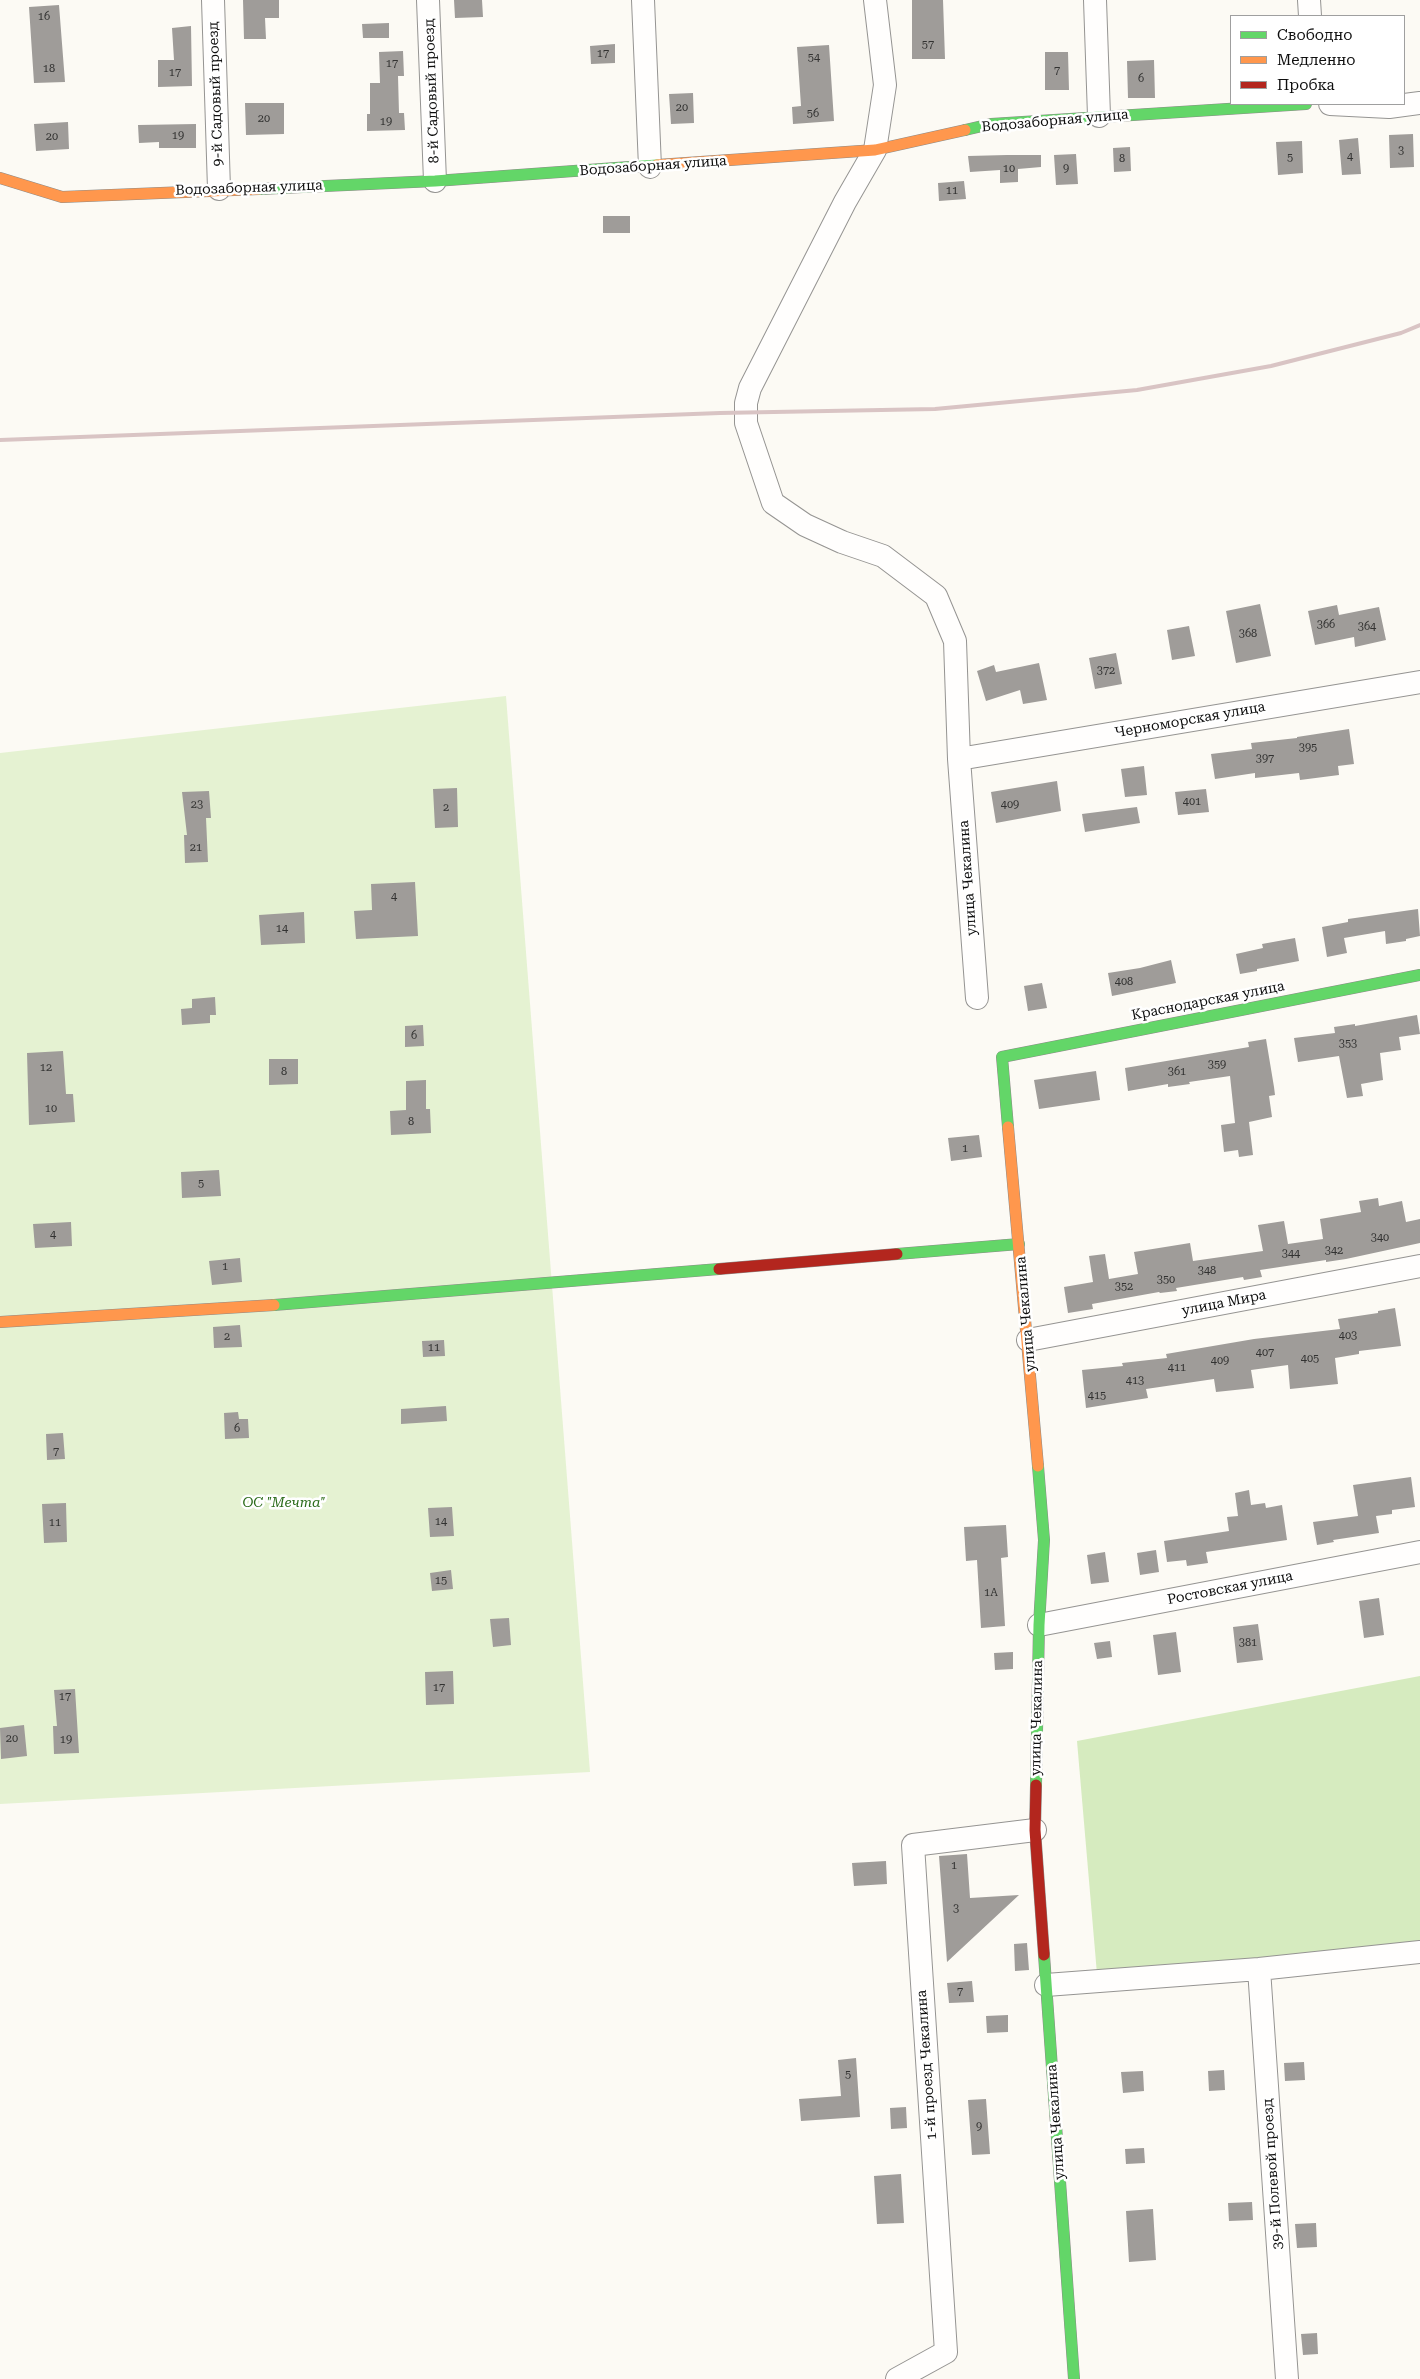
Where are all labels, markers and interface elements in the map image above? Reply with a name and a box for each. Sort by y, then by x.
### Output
house number: 16 [38,10,50,24]
legend [1230,15,1405,105]
street label: 8-й Садовый проезд [421,18,443,164]
street label: 9-й Садовый проезд [205,21,227,167]
text: Свободно [1277,26,1352,44]
house number: 57 [922,38,934,52]
house number: 17 [597,47,609,61]
house number: 54 [808,51,820,65]
text: Медленно [1277,51,1356,69]
house number: 17 [386,57,398,71]
house number: 18 [43,62,55,76]
house number: 7 [1054,64,1060,78]
house number: 17 [169,66,181,80]
house number: 6 [1138,72,1144,86]
text: Пробка [1277,76,1335,94]
house number: 20 [676,101,688,115]
street label: Водозаборная улица [981,106,1129,136]
house number: 56 [807,107,819,121]
house number: 20 [258,112,270,126]
house number: 19 [380,115,392,129]
house number: 19 [172,129,184,143]
house number: 20 [46,130,58,144]
house number: 3 [1398,144,1404,158]
house number: 4 [1347,150,1353,164]
house number: 5 [1287,151,1293,165]
street label: Водозаборная улица [579,152,727,180]
house number: 8 [1119,152,1125,166]
house number: 10 [1003,162,1015,176]
house number: 9 [1063,162,1069,176]
street label: Водозаборная улица [175,177,323,199]
house number: 11 [946,184,958,198]
house number: 366 [1317,618,1335,632]
house number: 364 [1358,620,1376,634]
house number: 368 [1239,627,1257,641]
house number: 372 [1097,664,1115,678]
street label: Черноморская улица [1113,698,1267,742]
house number: 395 [1299,741,1317,755]
house number: 397 [1256,752,1274,766]
house number: 401 [1183,795,1201,809]
house number: 23 [191,798,203,812]
house number: 409 [1001,798,1019,812]
house number: 2 [443,801,449,815]
street label: улица Чекалина [956,820,980,936]
house number: 21 [190,841,202,855]
house number: 4 [391,890,397,904]
house number: 14 [276,922,288,936]
house number: 408 [1115,975,1133,989]
street label: Краснодарская улица [1130,978,1286,1024]
house number: 6 [411,1029,417,1043]
house number: 353 [1339,1037,1357,1051]
house number: 359 [1208,1058,1226,1072]
house number: 12 [40,1061,52,1075]
house number: 8 [281,1065,287,1079]
house number: 361 [1168,1065,1186,1079]
house number: 10 [45,1102,57,1116]
house number: 8 [408,1115,414,1129]
house number: 1 [962,1142,968,1156]
house number: 5 [198,1177,204,1191]
house number: 4 [50,1228,56,1242]
house number: 340 [1371,1231,1389,1245]
house number: 342 [1325,1244,1343,1258]
house number: 344 [1282,1247,1300,1261]
street label: улица Чекалина [1013,1255,1039,1373]
house number: 1 [222,1260,228,1274]
house number: 348 [1198,1264,1216,1278]
house number: 350 [1157,1273,1175,1287]
house number: 352 [1115,1280,1133,1294]
street label: улица Мира [1180,1287,1268,1319]
house number: 403 [1339,1329,1357,1343]
house number: 2 [224,1330,230,1344]
house number: 11 [428,1341,440,1355]
house number: 407 [1256,1346,1274,1360]
house number: 405 [1301,1352,1319,1366]
house number: 409 [1211,1354,1229,1368]
house number: 411 [1168,1361,1186,1375]
house number: 413 [1126,1374,1144,1388]
house number: 415 [1088,1389,1106,1403]
house number: 6 [234,1422,240,1436]
house number: 7 [53,1445,59,1459]
park label: ОС "Мечта" [242,1495,326,1511]
house number: 14 [435,1515,447,1529]
house number: 11 [49,1516,61,1530]
street label: Ростовская улица [1166,1568,1294,1608]
house number: 15 [435,1574,447,1588]
house number: 1А [984,1586,998,1600]
house number: 381 [1239,1636,1257,1650]
street label: улица Чекалина [1028,1660,1046,1776]
house number: 17 [433,1681,445,1695]
house number: 17 [59,1690,71,1704]
house number: 20 [6,1732,18,1746]
house number: 19 [60,1733,72,1747]
house number: 1 [951,1859,957,1873]
house number: 3 [953,1902,959,1916]
house number: 7 [957,1985,963,1999]
street label: 1-й проезд Чекалина [913,1989,941,2141]
street label: улица Чекалина [1044,2064,1068,2180]
house number: 5 [845,2068,851,2082]
street label: 39-й Полевой проезд [1259,2098,1287,2250]
house number: 9 [976,2120,982,2134]

